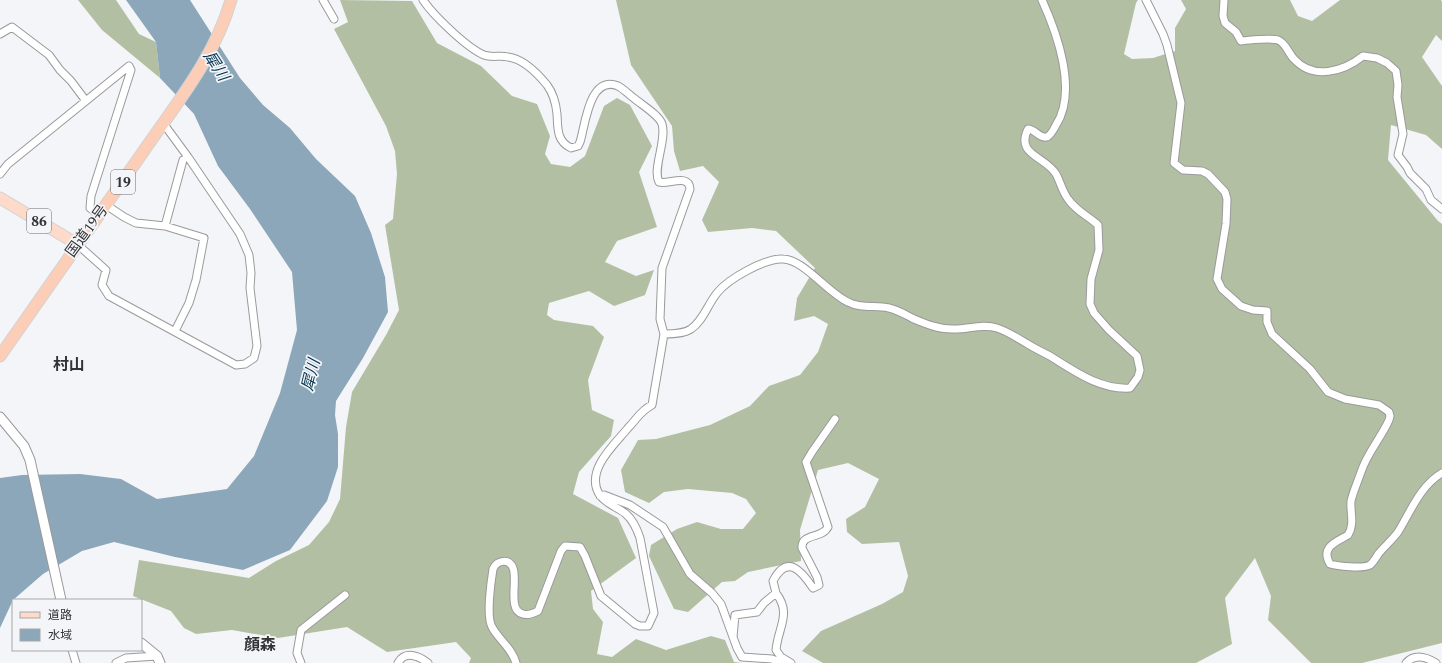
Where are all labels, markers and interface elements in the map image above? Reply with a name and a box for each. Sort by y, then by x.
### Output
water label: 犀川 [197,46,236,88]
road number: 19 [111,170,135,194]
street label: 国道19号 [60,200,114,262]
road number: 86 [27,209,51,233]
district label: 村山 [53,353,85,377]
water label: 犀川 [295,355,327,393]
legend [12,599,142,651]
text: 道路 [48,606,72,625]
text: 水域 [48,626,72,645]
district label: 顔森 [244,633,276,657]

